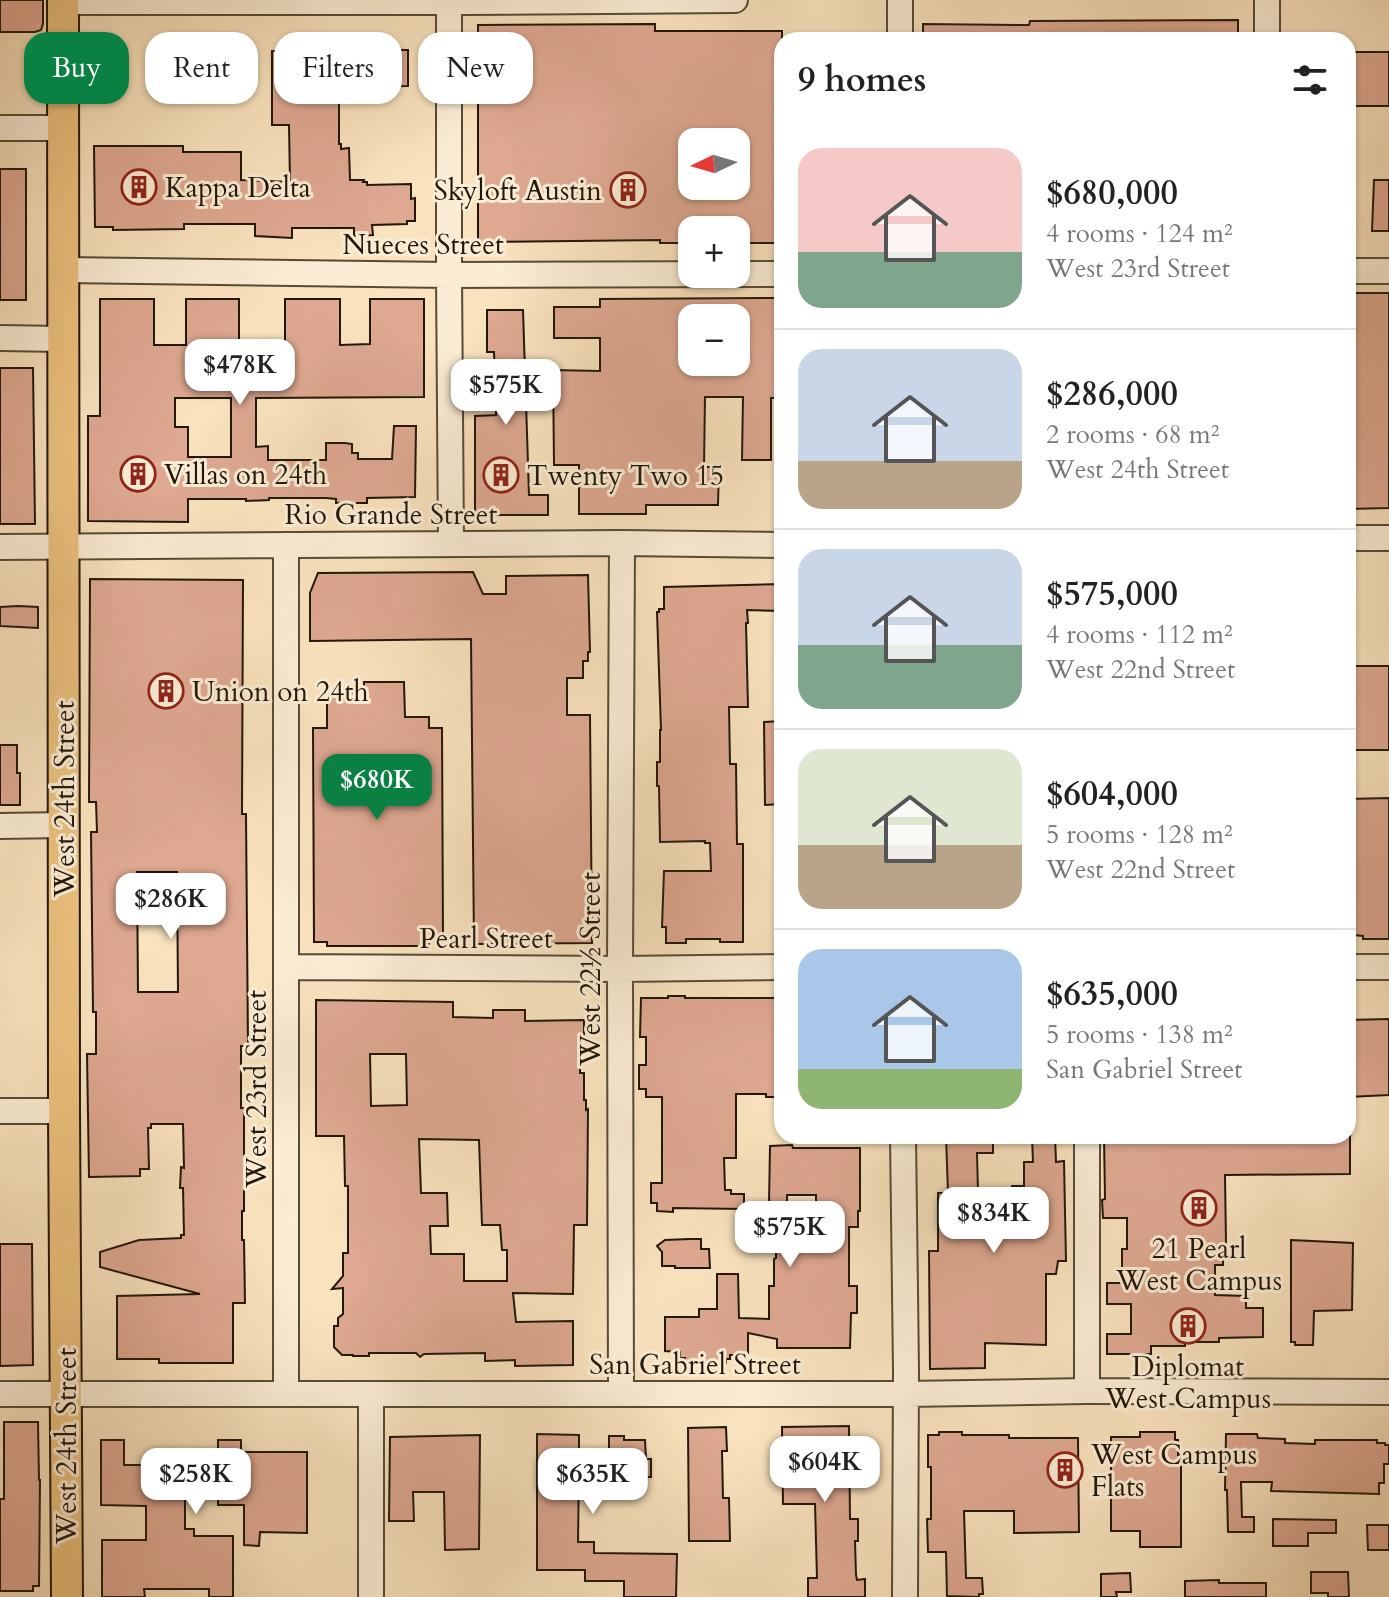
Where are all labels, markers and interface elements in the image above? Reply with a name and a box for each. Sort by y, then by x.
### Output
chip: Buy [24,32,129,104]
chip: Rent [145,32,258,104]
chip: Filters [274,32,402,104]
chip: New [418,32,533,104]
text: 9 homes [798,57,926,103]
icon: filters [1288,58,1332,102]
north arrow [678,128,750,200]
map controls [678,128,750,376]
building icon: Kappa Delta [120,168,158,206]
place label: Kappa Delta [165,169,311,207]
text: $680,000 [1046,170,1178,216]
building icon: Skyloft Austin [609,171,647,209]
place label: Skyloft Austin [434,172,602,210]
icon: home [862,180,958,276]
button: + [678,216,750,288]
text: 4 rooms · 124 m² [1046,216,1233,251]
street label: Nueces Street [342,226,504,264]
text: West 23rd Street [1046,251,1230,286]
button: − [678,304,750,376]
pin: $478K [184,339,296,407]
text: $478K [203,347,277,382]
pin: $575K [450,359,562,427]
text: $575K [469,367,543,402]
text: $286,000 [1046,371,1178,417]
icon: home [862,381,958,477]
text: 2 rooms · 68 m² [1046,417,1219,452]
text: West 24th Street [1046,452,1229,487]
building icon: Villas on 24th [119,455,157,493]
place label: Villas on 24th [164,456,327,494]
building icon: Twenty Two 15 [482,456,520,494]
place label: Twenty Two 15 [527,457,724,495]
street label: Rio Grande Street [285,496,498,534]
text: $575,000 [1046,571,1178,617]
icon: home [862,581,958,677]
text: 4 rooms · 112 m² [1046,617,1233,652]
text: West 22nd Street [1046,652,1235,687]
building icon: Union on 24th [147,672,185,710]
place label: Union on 24th [192,673,369,711]
street label: West 24th Street [46,700,84,899]
pin: $680K [321,754,433,822]
text: $680K [340,762,414,797]
text: $604,000 [1046,771,1178,817]
icon: home [862,781,958,877]
text: 5 rooms · 128 m² [1046,817,1233,852]
text: West 22nd Street [1046,852,1235,887]
street label: West 22½ Street [572,872,610,1067]
pin: $286K [115,873,227,941]
text: $286K [134,881,208,916]
street label: Pearl Street [419,920,553,958]
text: $635,000 [1046,971,1178,1017]
icon: home [862,981,958,1077]
street label: West 23rd Street [238,990,276,1189]
text: 5 rooms · 138 m² [1046,1017,1233,1052]
text: San Gabriel Street [1046,1052,1243,1087]
pin: $834K [938,1187,1050,1255]
building icon: 21 Pearl West Campus [1180,1189,1218,1227]
text: $834K [957,1195,1031,1230]
pin: $575K [734,1201,846,1269]
text: $575K [753,1209,827,1244]
place label: 21 Pearl West Campus [1115,1230,1282,1300]
building icon: Diplomat West Campus [1169,1307,1207,1345]
street label: San Gabriel Street [589,1346,801,1384]
street label: West 24th Street [48,1347,86,1546]
place label: Diplomat West Campus [1104,1348,1271,1418]
pin: $604K [769,1436,881,1504]
place label: West Campus Flats [1090,1436,1257,1506]
text: $604K [788,1444,862,1479]
pin: $258K [140,1448,252,1516]
pin: $635K [537,1448,649,1516]
building icon: West Campus Flats [1046,1451,1084,1489]
text: $258K [159,1456,233,1491]
text: $635K [556,1456,630,1491]

